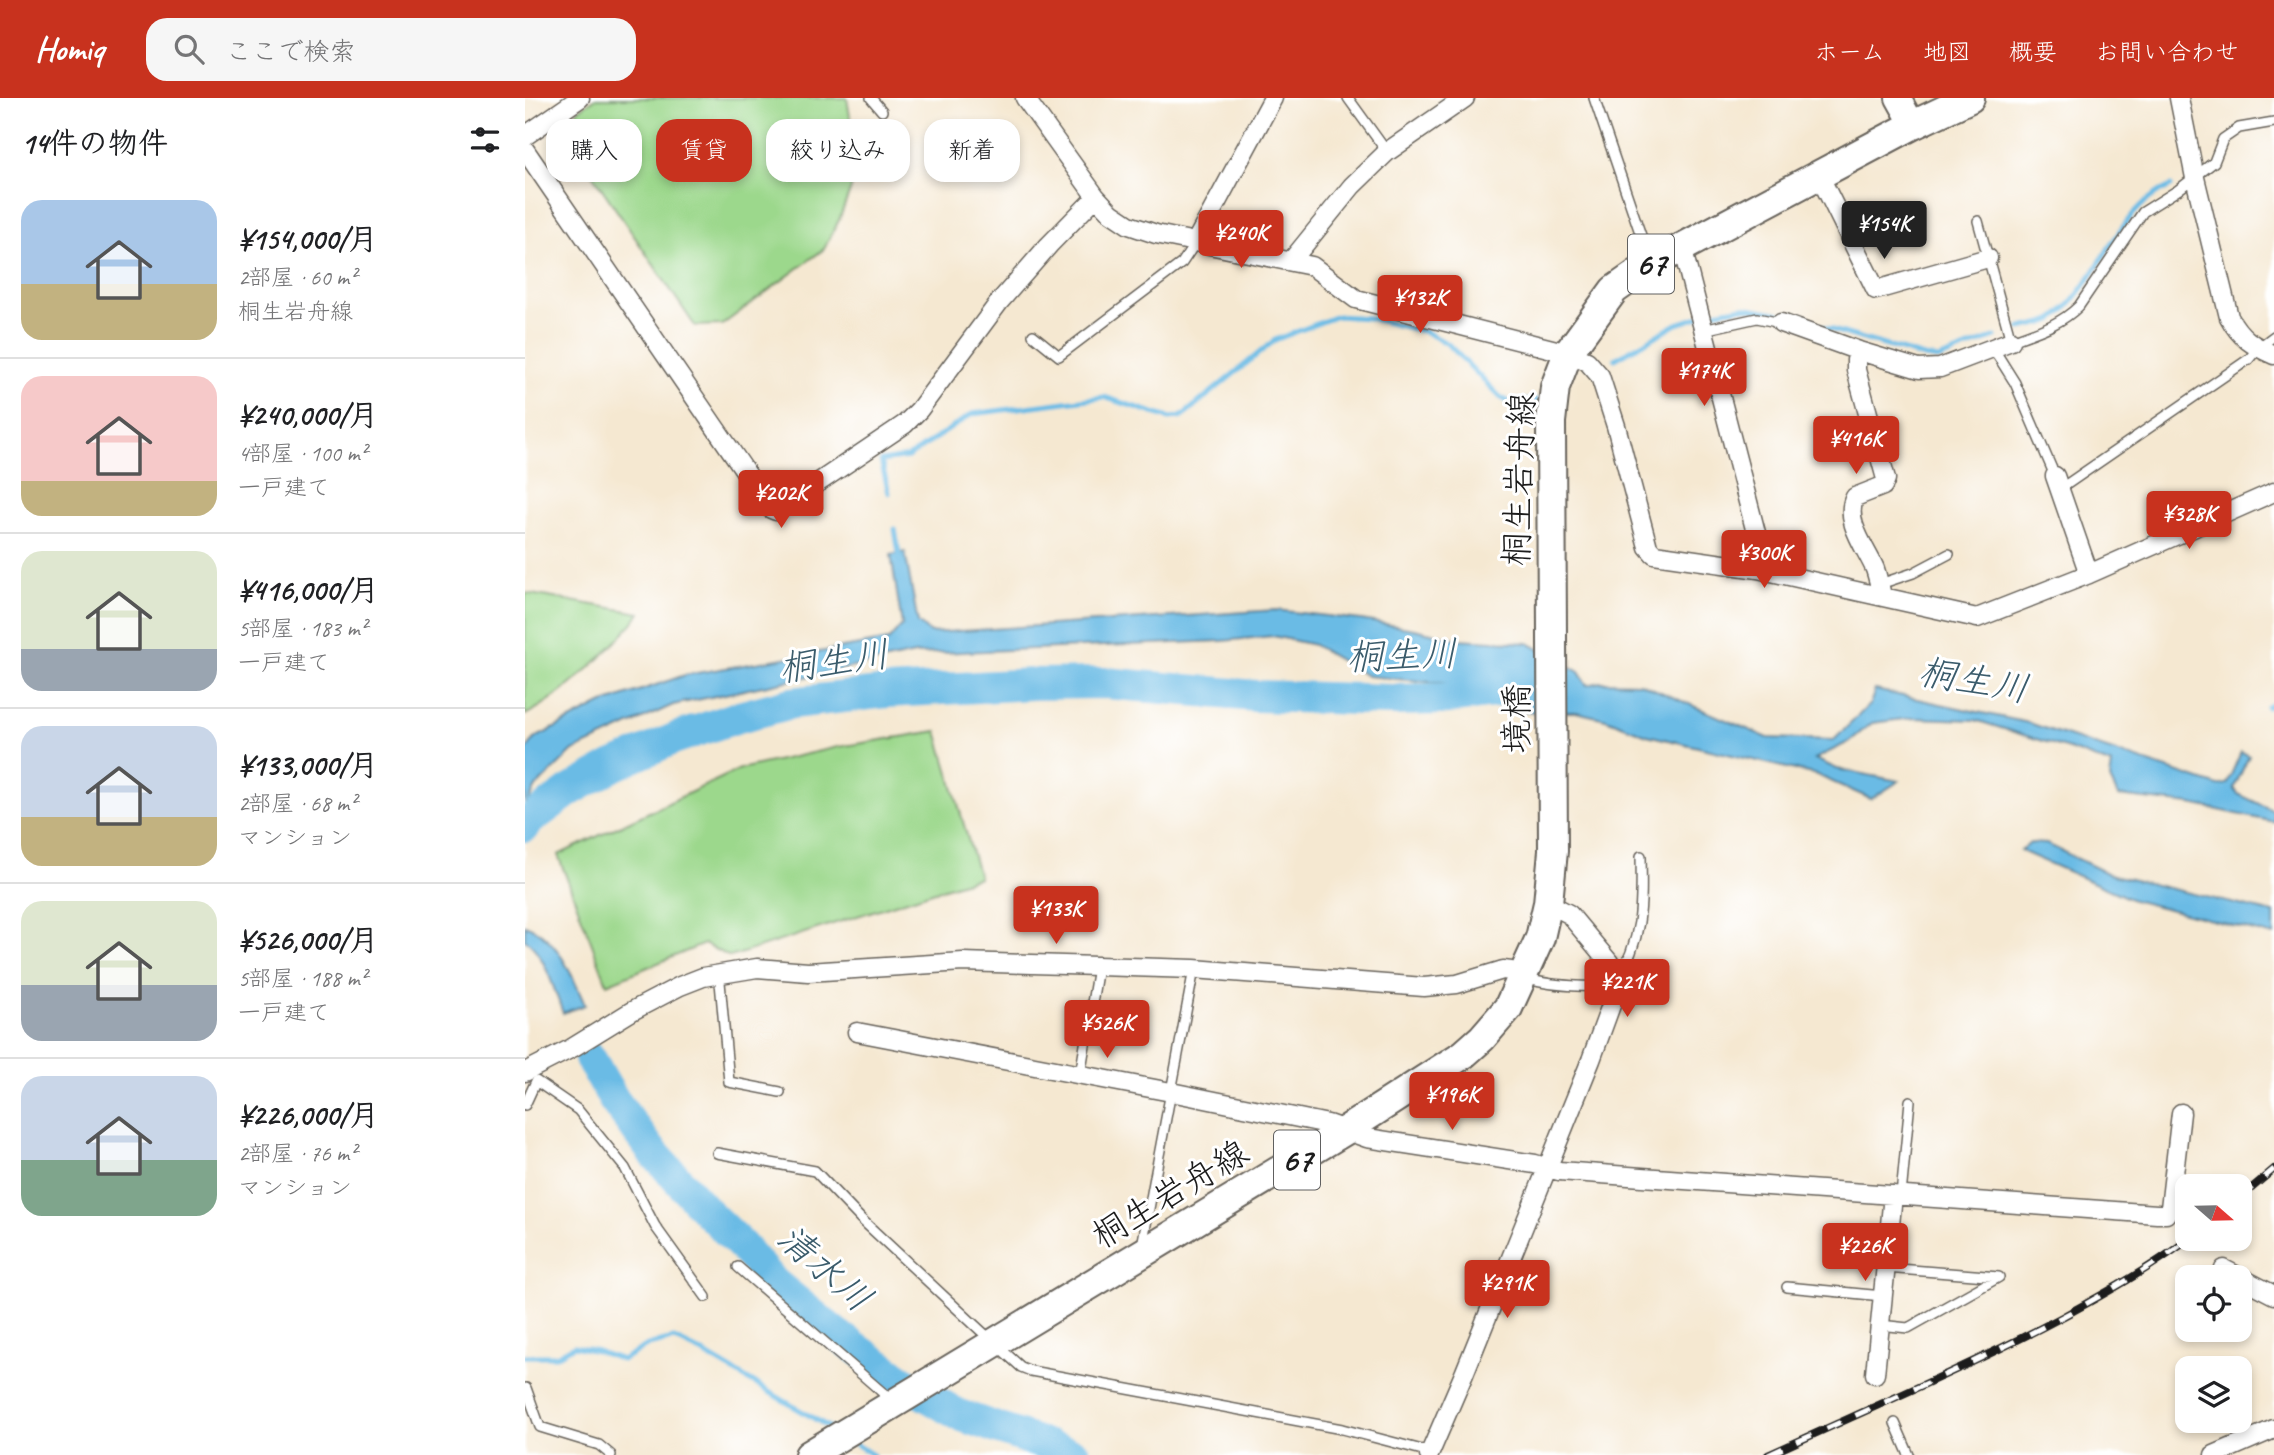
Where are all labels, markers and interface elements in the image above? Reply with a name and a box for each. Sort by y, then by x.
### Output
search box [146,18,636,81]
text: Homiq [35,28,104,70]
icon: search [170,30,208,68]
text: ここで検索 [226,35,356,68]
text: ホーム [1814,37,1885,67]
text: 地図 [1923,37,1971,67]
text: 概要 [2009,37,2057,67]
text: お問い合わせ [2095,37,2239,67]
chip: 購入 [546,119,642,182]
chip: 賃貸 [656,119,752,182]
chip: 絞り込み [766,119,910,182]
chip: 新着 [924,119,1020,182]
icon: filters [466,121,504,159]
text: 14件の物件 [21,124,168,162]
pin: ¥154K [1835,202,1933,261]
text: ¥154K [1858,209,1910,238]
pin: ¥240K [1192,211,1290,270]
text: ¥240K [1214,218,1268,247]
text: ¥154,000/月 [238,220,378,258]
icon: home [77,228,161,312]
road number: 67 [1628,234,1674,294]
text: 2部屋 · 60 m² [238,263,356,292]
pin: ¥132K [1371,275,1469,335]
text: ¥132K [1393,283,1447,312]
text: 桐生岩舟線 [238,297,353,326]
pin: ¥174K [1655,348,1753,408]
text: ¥174K [1678,356,1731,385]
street label: 桐生岩舟線 [1493,391,1545,567]
text: ¥240,000/月 [238,396,378,434]
icon: home [77,404,161,488]
pin: ¥416K [1807,416,1905,476]
text: ¥416K [1829,424,1883,453]
text: 4部屋 · 100 m² [238,439,367,468]
pin: ¥202K [732,470,830,530]
text: 一戸建て [238,473,330,502]
text: ¥202K [754,478,808,507]
pin: ¥328K [2140,491,2238,551]
text: ¥328K [2162,499,2216,528]
pin: ¥300K [1715,531,1813,590]
text: ¥300K [1737,538,1791,567]
text: ¥416,000/月 [238,571,379,609]
icon: home [77,579,161,663]
text: 5部屋 · 183 m² [238,614,367,643]
water label: 桐生川 [776,630,892,692]
water label: 桐生川 [1346,630,1458,680]
water label: 桐生川 [1915,647,2033,713]
text: 一戸建て [238,648,330,677]
street label: 境橋 [1494,684,1539,754]
text: ¥133,000/月 [238,746,378,784]
icon: home [77,754,161,838]
text: 2部屋 · 68 m² [238,789,356,818]
text: マンション [238,823,352,852]
pin: ¥133K [1007,886,1105,946]
text: ¥133K [1029,894,1083,923]
text: ¥526,000/月 [238,921,379,959]
icon: home [77,929,161,1013]
pin: ¥221K [1578,960,1676,1019]
text: 5部屋 · 188 m² [238,964,367,993]
text: ¥221K [1600,967,1654,996]
text: 一戸建て [238,998,330,1027]
pin: ¥526K [1058,1000,1156,1060]
text: ¥526K [1080,1008,1134,1037]
pin: ¥196K [1403,1072,1501,1132]
text: ¥196K [1425,1080,1479,1109]
text: ¥226,000/月 [238,1096,379,1134]
icon: home [77,1104,161,1188]
street label: 桐生岩舟線 [1083,1130,1257,1258]
road number: 67 [1274,1130,1320,1190]
text: 2部屋 · 76 m² [238,1139,356,1168]
text: マンション [238,1173,352,1202]
north arrow [2175,1174,2252,1251]
map controls [2175,1174,2252,1433]
water label: 清水川 [768,1214,882,1322]
pin: ¥226K [1816,1224,1914,1283]
text: ¥226K [1838,1231,1892,1260]
pin: ¥291K [1458,1260,1556,1320]
button: locate [2175,1265,2252,1342]
text: ¥291K [1481,1268,1533,1297]
button: layers [2175,1356,2252,1433]

